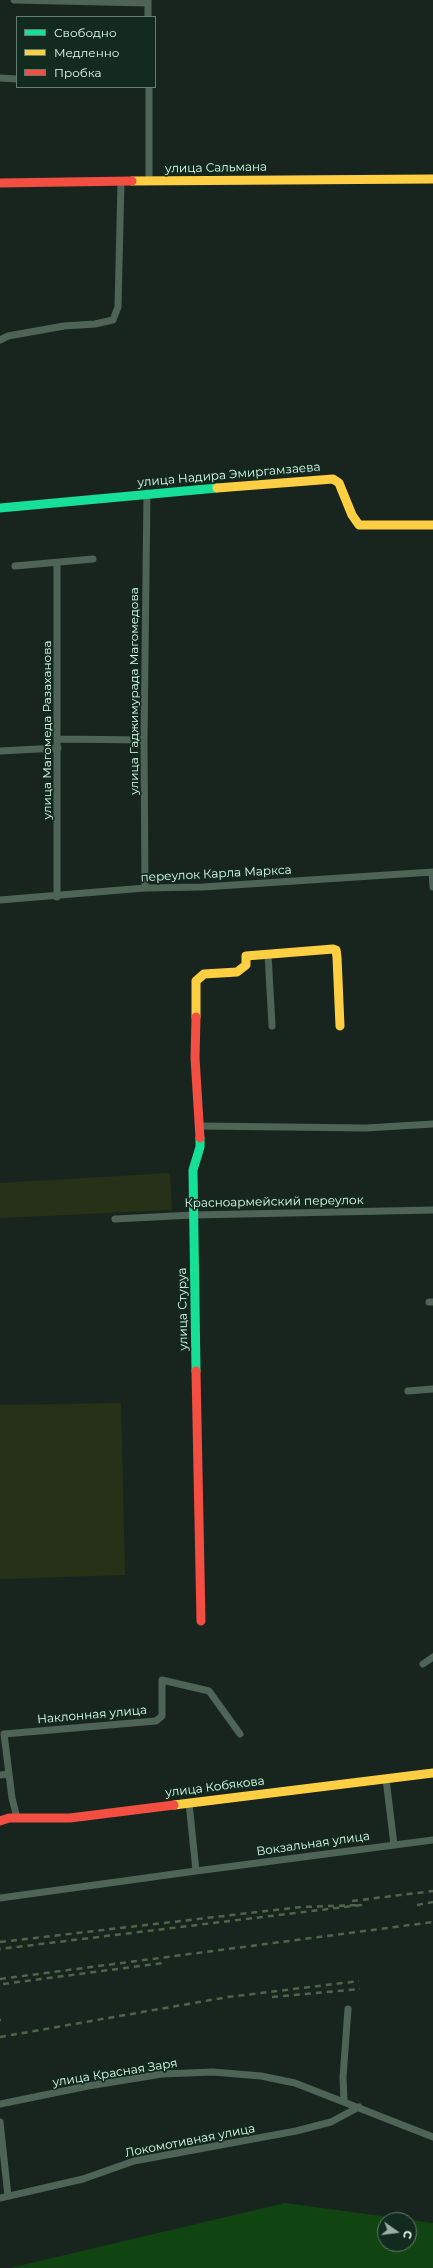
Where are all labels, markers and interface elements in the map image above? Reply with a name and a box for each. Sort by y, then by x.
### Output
legend [16,16,156,88]
text: Свободно [54,25,117,40]
text: Медленно [54,45,119,60]
text: Пробка [54,65,102,80]
street label: улица Сальмана [165,160,267,176]
street label: улица Надира Эмиргамзаева [137,460,321,490]
street label: улица Гаджимурада Магомедова [127,587,141,795]
street label: улица Магомеда Разаханова [40,641,54,819]
street label: переулок Карла Маркса [140,863,292,885]
street label: Красноармейский переулок [184,1193,364,1211]
street label: улица Стуруа [175,1267,191,1351]
street label: Наклонная улица [37,1703,147,1727]
street label: улица Кобякова [165,1774,265,1800]
street label: Вокзальная улица [255,1829,371,1859]
street label: улица Красная Заря [52,2056,178,2090]
street label: Локомотивная улица [124,2121,256,2161]
north arrow [377,2212,417,2252]
text: С [400,2229,415,2240]

